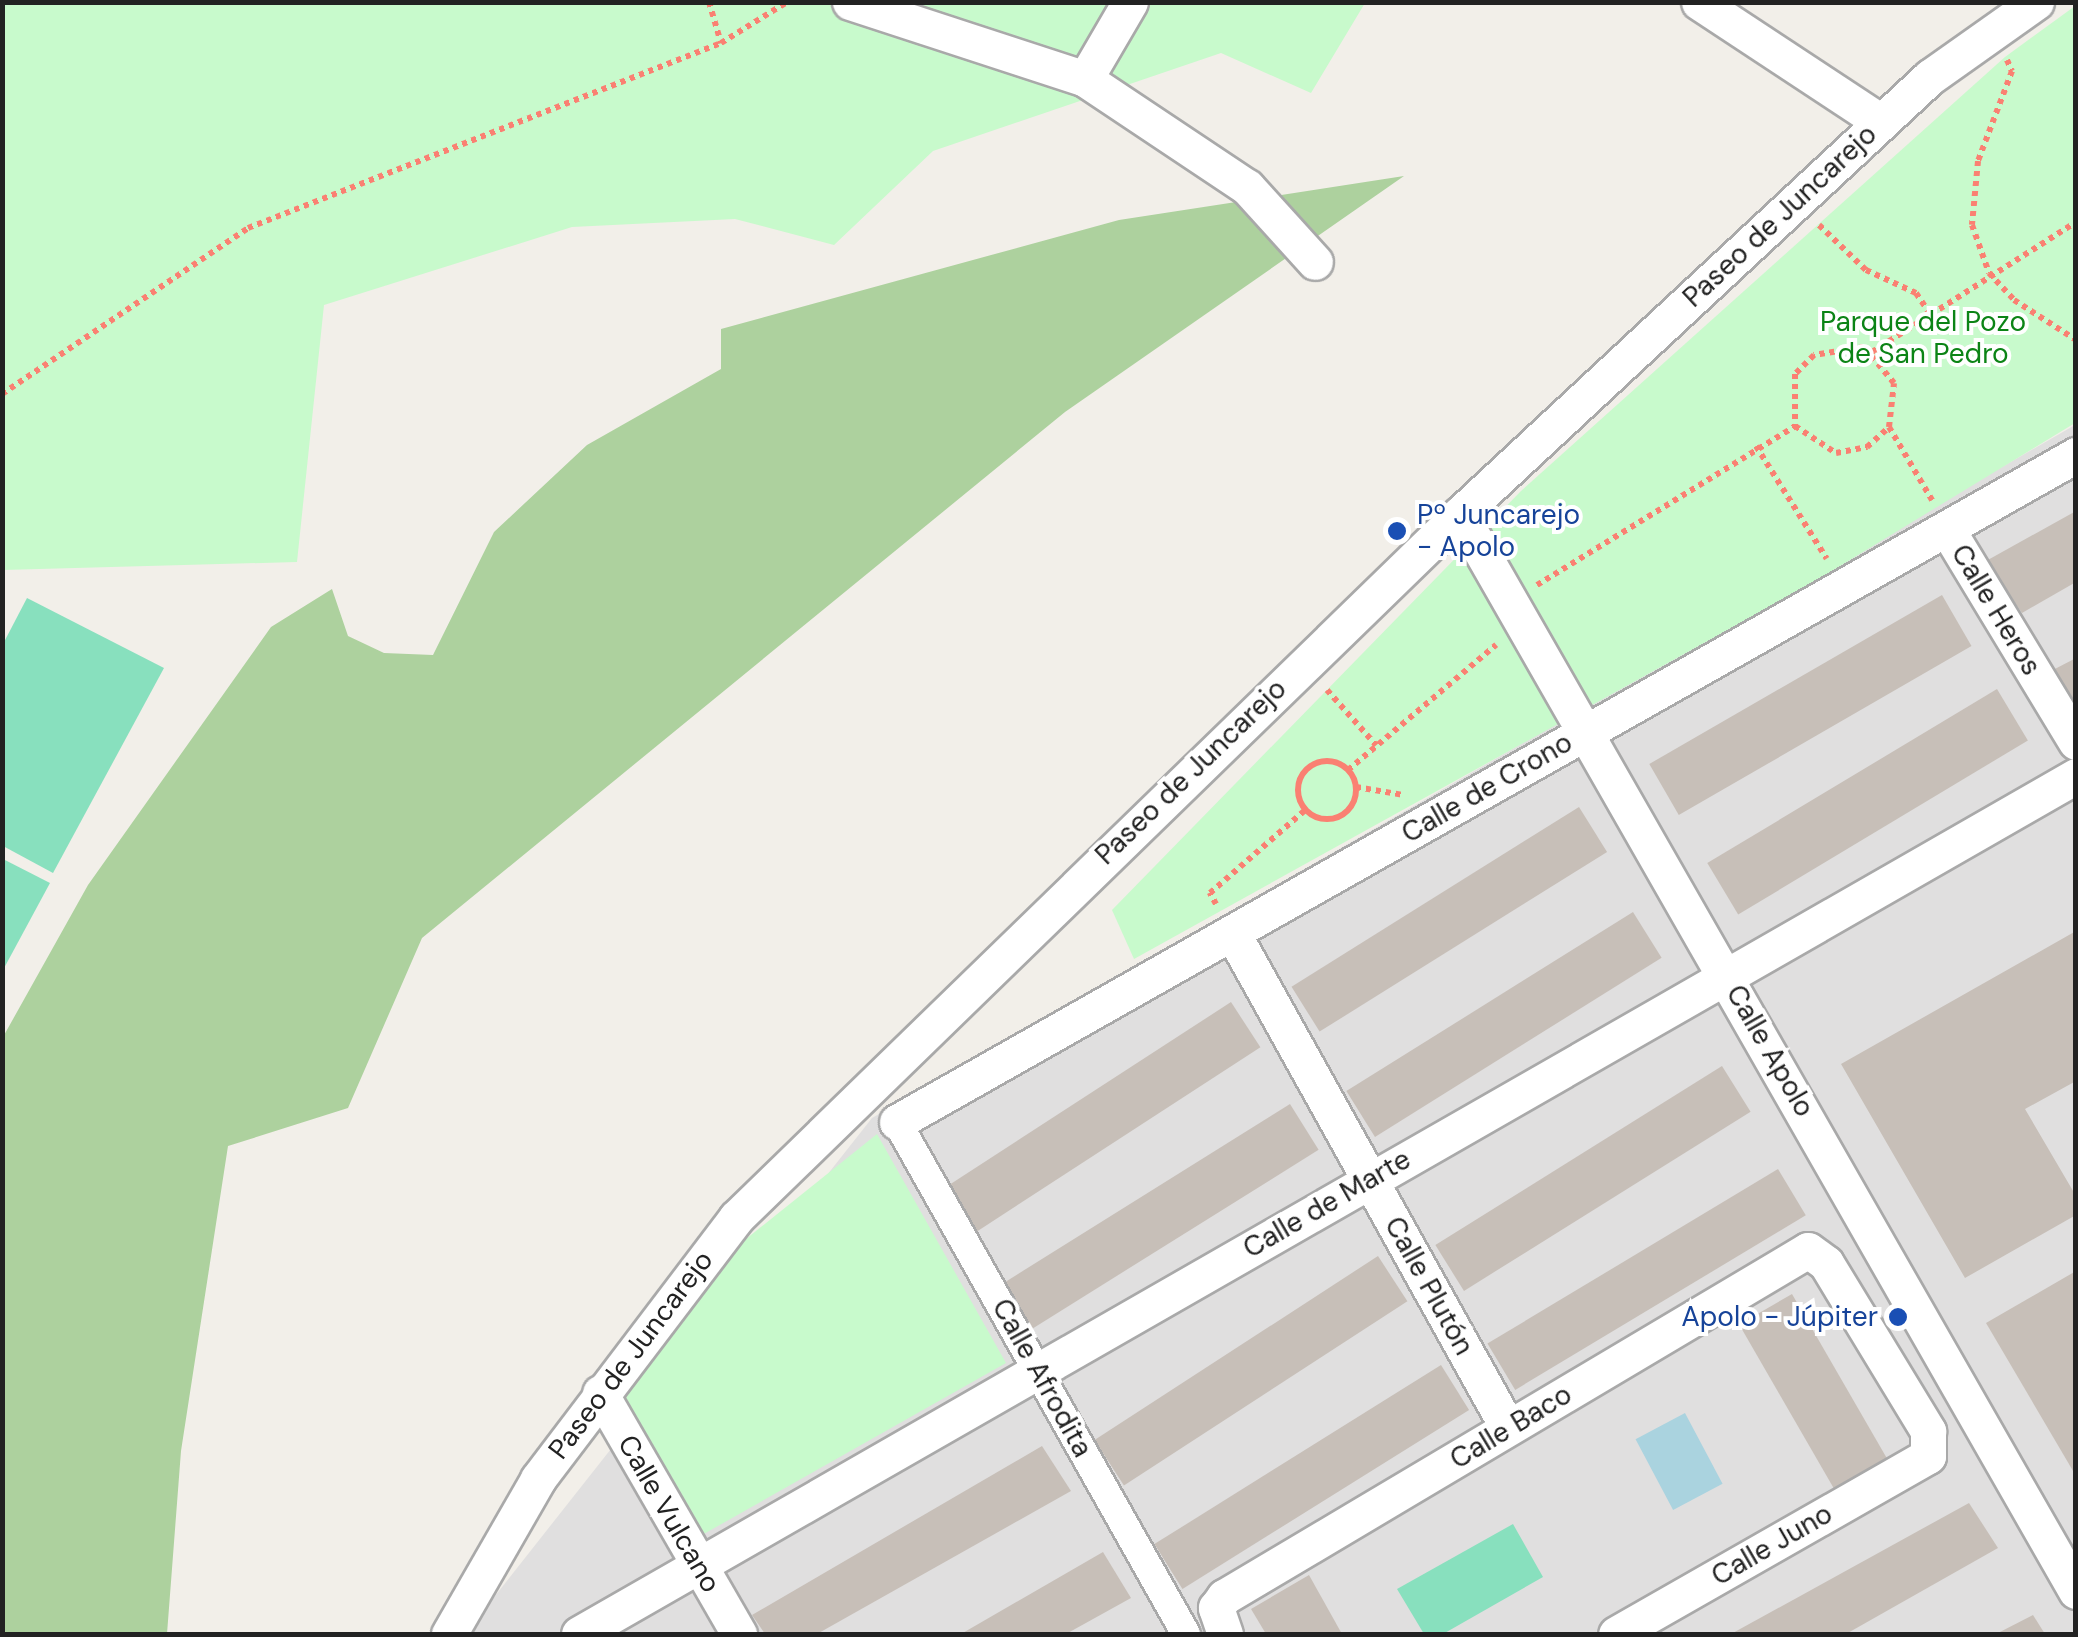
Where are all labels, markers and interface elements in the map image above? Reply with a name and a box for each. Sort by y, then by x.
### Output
street label: Paseo de Juncarejo [1676,118,1884,314]
park label: Parque del Pozo de San Pedro [1820,305,2026,371]
place label: Pº Juncarejo - Apolo [1417,498,1580,564]
marker: Pº Juncarejo - Apolo [1386,520,1408,542]
street label: Calle Heros [1944,539,2048,681]
street label: Paseo de Juncarejo [1089,672,1293,872]
street label: Calle de Crono [1396,726,1578,850]
street label: Calle Apolo [1719,979,1821,1123]
street label: Calle de Marte [1237,1143,1417,1265]
street label: Calle Plutón [1377,1211,1481,1361]
street label: Paseo de Juncarejo [542,1244,720,1466]
street label: Calle Afrodita [985,1293,1099,1463]
place label: Apolo - Júpiter [1681,1300,1878,1334]
marker: Apolo - Júpiter [1887,1306,1909,1328]
street label: Calle Baco [1444,1378,1578,1476]
street label: Calle Vulcano [611,1429,727,1599]
street label: Calle Juno [1706,1497,1838,1593]

